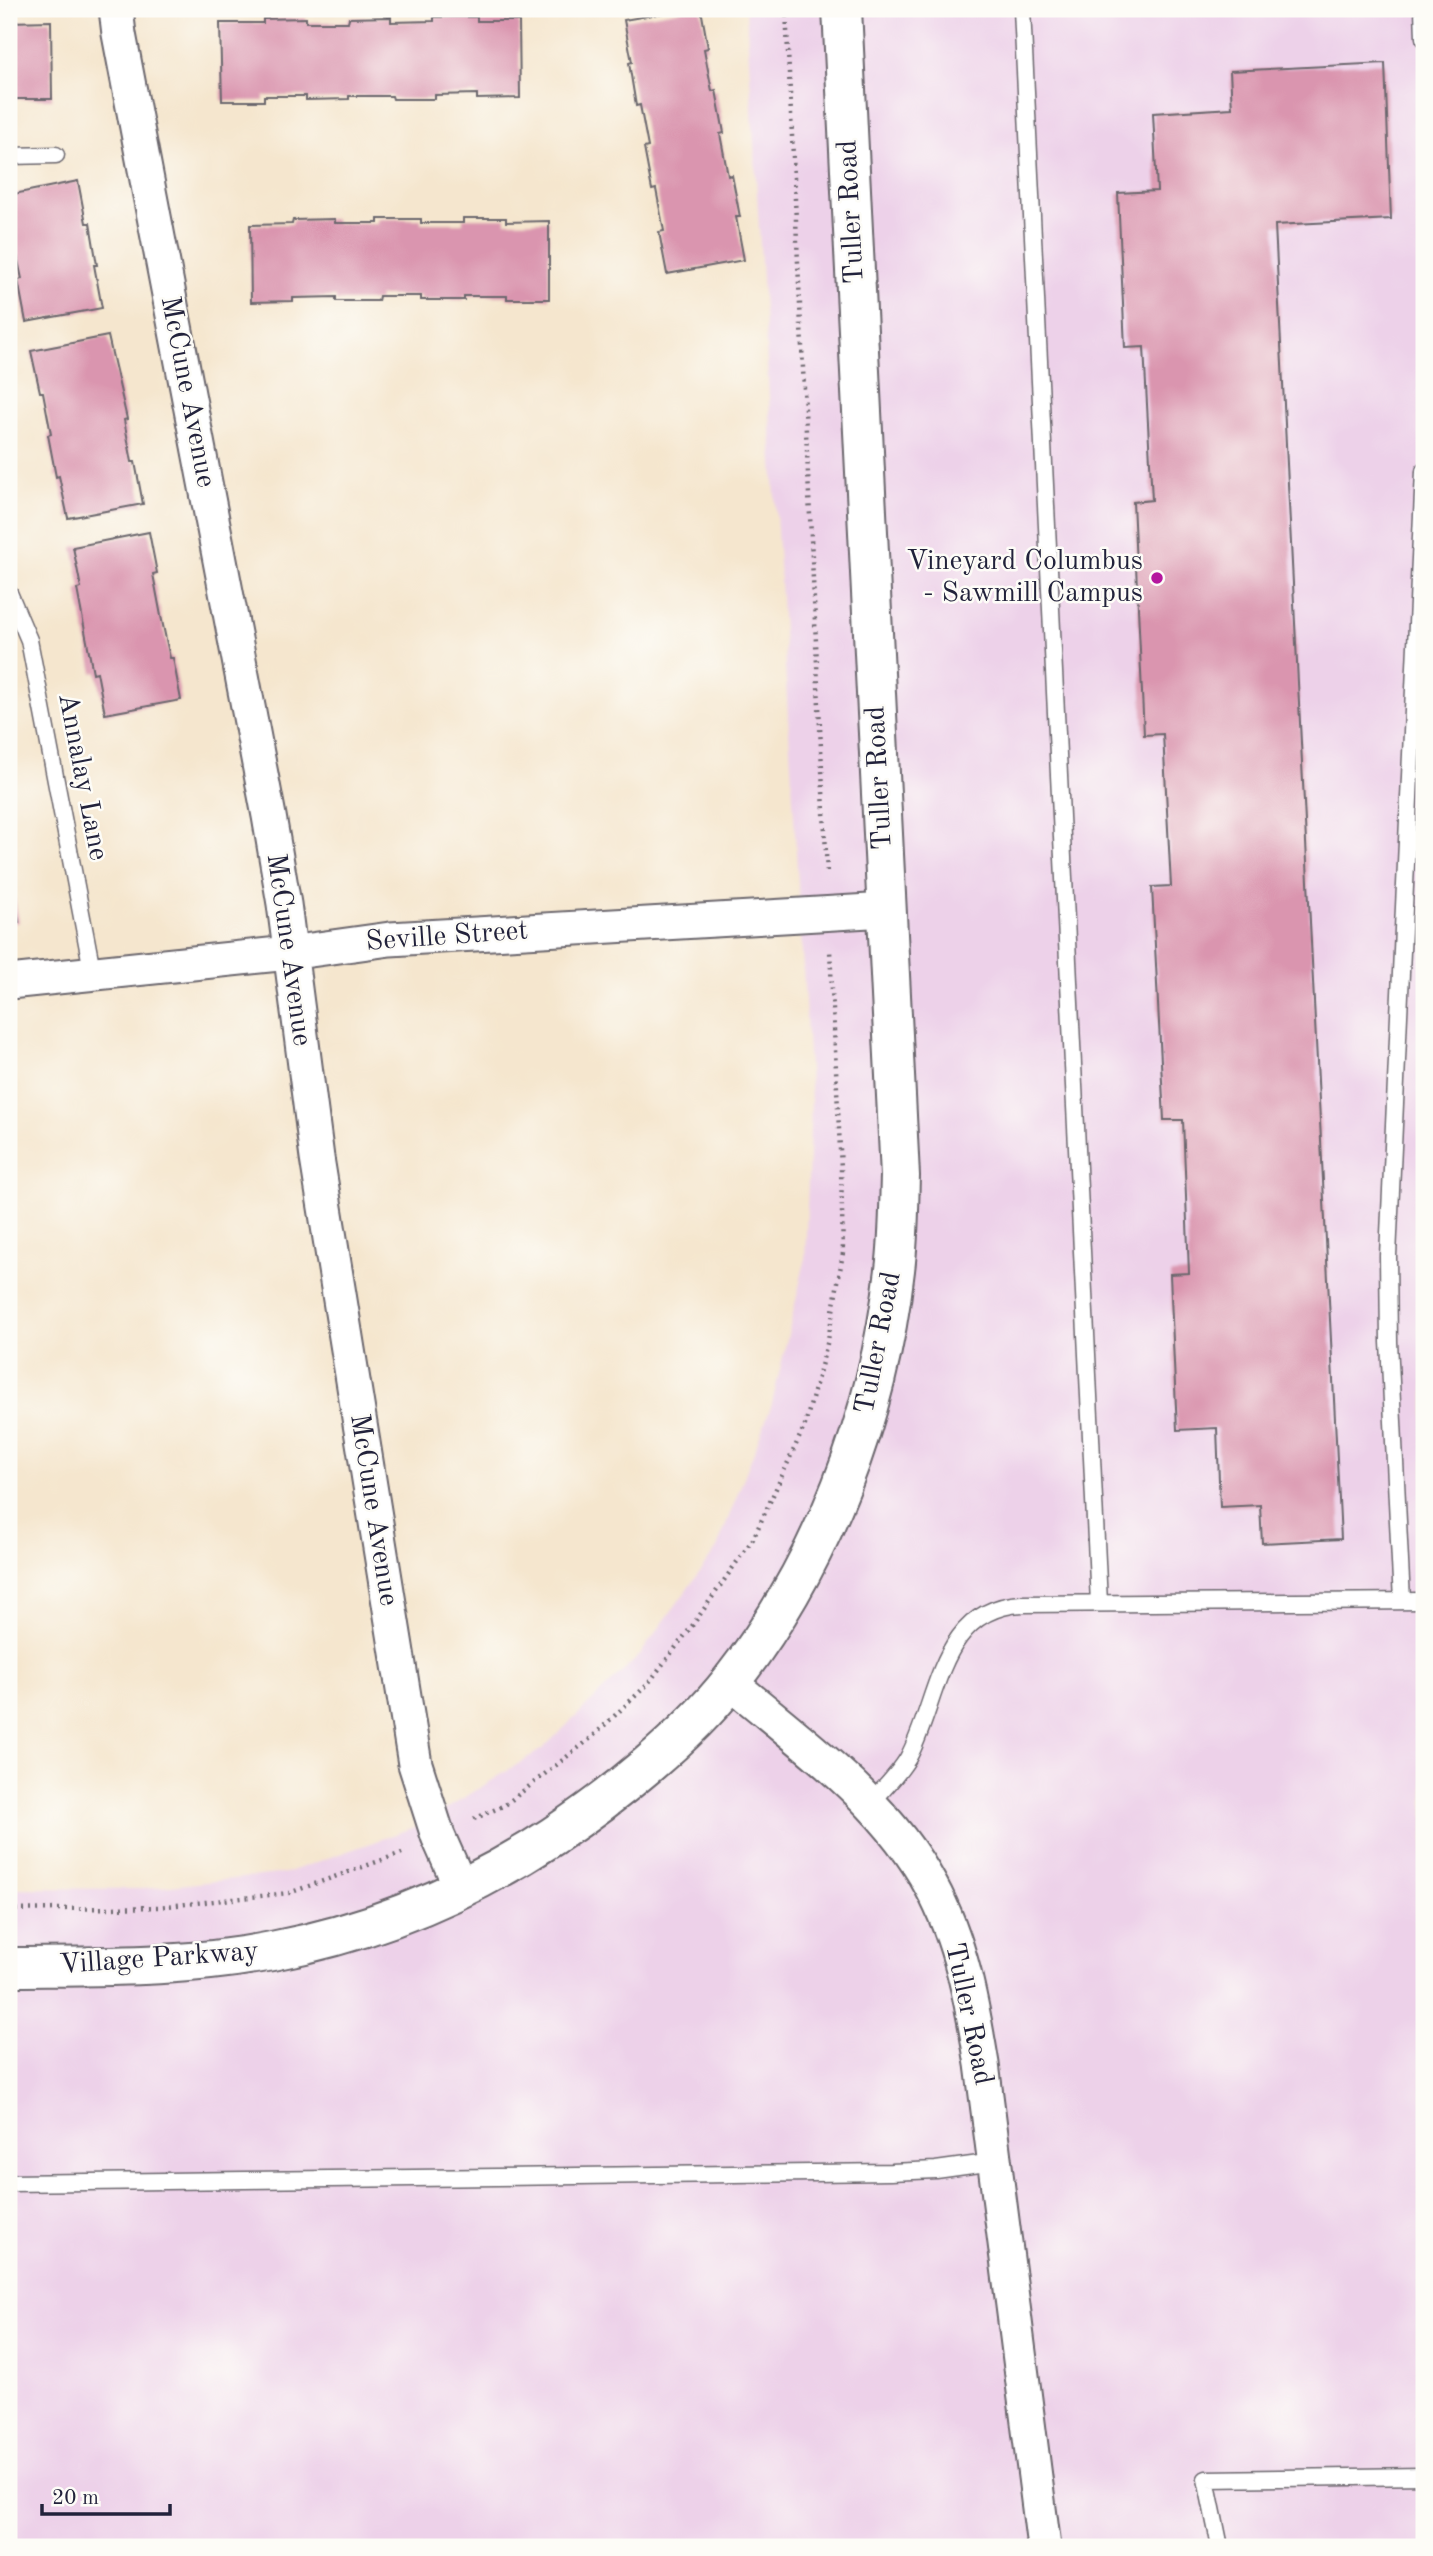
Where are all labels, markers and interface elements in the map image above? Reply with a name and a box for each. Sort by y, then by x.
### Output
street label: Tuller Road [834,139,870,285]
street label: McCune Avenue [155,294,219,490]
place label: Vineyard Columbus - Sawmill Campus [907,548,1143,608]
marker: Vineyard Columbus - Sawmill Campus [1149,570,1165,586]
street label: Annalay Lane [52,691,112,863]
street label: Tuller Road [862,705,898,851]
street label: McCune Avenue [261,852,315,1048]
street label: Seville Street [365,917,529,957]
street label: Tuller Road [851,1269,907,1417]
street label: McCune Avenue [344,1412,402,1608]
street label: Village Parkway [59,1938,260,1980]
street label: Tuller Road [939,1940,997,2088]
scale bar [42,2472,170,2516]
text: 20 m [52,2488,99,2509]

